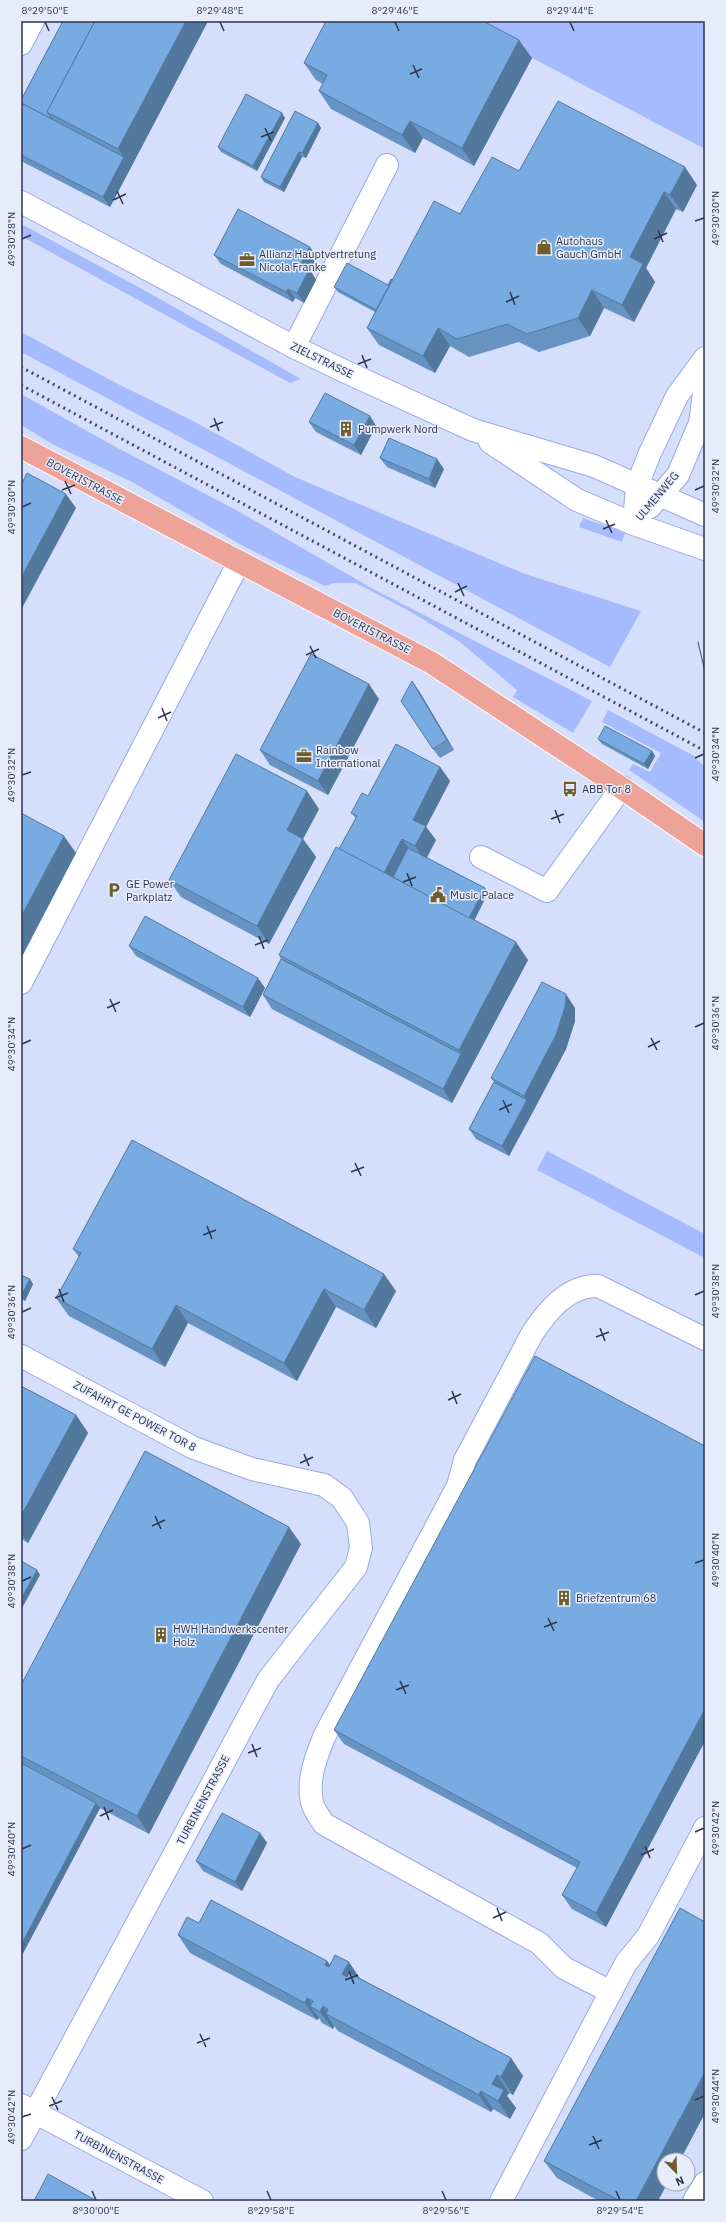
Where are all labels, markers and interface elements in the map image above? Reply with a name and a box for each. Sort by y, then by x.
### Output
text: 8°29'50"E [21,4,69,17]
text: 8°29'48"E [196,4,244,17]
text: 8°29'46"E [371,4,419,17]
text: 8°29'44"E [546,4,594,17]
text: 49°30'30"N [709,191,722,245]
text: 49°30'28"N [5,212,18,266]
place label: Autohaus Gauch GmbH [556,234,622,261]
shop icon: Autohaus Gauch GmbH [535,238,553,256]
place label: Allianz Hauptvertretung Nicola Franke [259,247,376,274]
office icon: Allianz Hauptvertretung Nicola Franke [238,251,256,269]
street label: ZIELSTRASSE [288,339,356,381]
building icon: Pumpwerk Nord [337,420,355,438]
place label: Pumpwerk Nord [358,422,438,436]
street label: BOVERISTRASSE [44,455,126,507]
text: 49°30'32"N [709,459,722,513]
street label: ULMENWEG [632,469,682,523]
text: 49°30'30"N [5,480,18,534]
street label: BOVERISTRASSE [331,605,413,657]
text: 49°30'34"N [709,727,722,781]
place label: Rainbow International [316,743,381,770]
office icon: Rainbow International [295,747,313,765]
text: 49°30'32"N [5,748,18,802]
bus stop icon: ABB Tor 8 [561,780,579,798]
place label: ABB Tor 8 [582,782,631,796]
place label: GE Power Parkplatz [126,877,174,904]
parking icon: GE Power Parkplatz [105,881,123,899]
public building icon: Music Palace [429,886,447,904]
place label: Music Palace [450,888,514,902]
text: 49°30'36"N [709,996,722,1050]
text: 49°30'34"N [5,1017,18,1071]
text: 49°30'38"N [709,1264,722,1318]
text: 49°30'36"N [5,1285,18,1339]
street label: ZUFAHRT GE POWER TOR 8 [71,1378,199,1454]
text: 49°30'40"N [709,1533,722,1587]
text: 49°30'38"N [5,1554,18,1608]
building icon: Briefzentrum 68 [555,1589,573,1607]
place label: Briefzentrum 68 [576,1591,656,1605]
place label: HWH Handwerkscenter Holz [173,1622,288,1649]
building icon: HWH Handwerkscenter Holz [152,1626,170,1644]
street label: TURBINENSTRASSE [173,1753,233,1847]
text: 49°30'42"N [709,1801,722,1855]
text: 49°30'40"N [5,1822,18,1876]
text: 49°30'44"N [709,2069,722,2123]
text: 49°30'42"N [5,2090,18,2144]
street label: TURBINENSTRASSE [72,2127,166,2187]
north arrow [656,2152,696,2192]
text: N [673,2173,686,2189]
text: 8°30'00"E [72,2204,120,2217]
text: 8°29'58"E [247,2204,295,2217]
text: 8°29'56"E [422,2204,470,2217]
text: 8°29'54"E [596,2204,644,2217]

